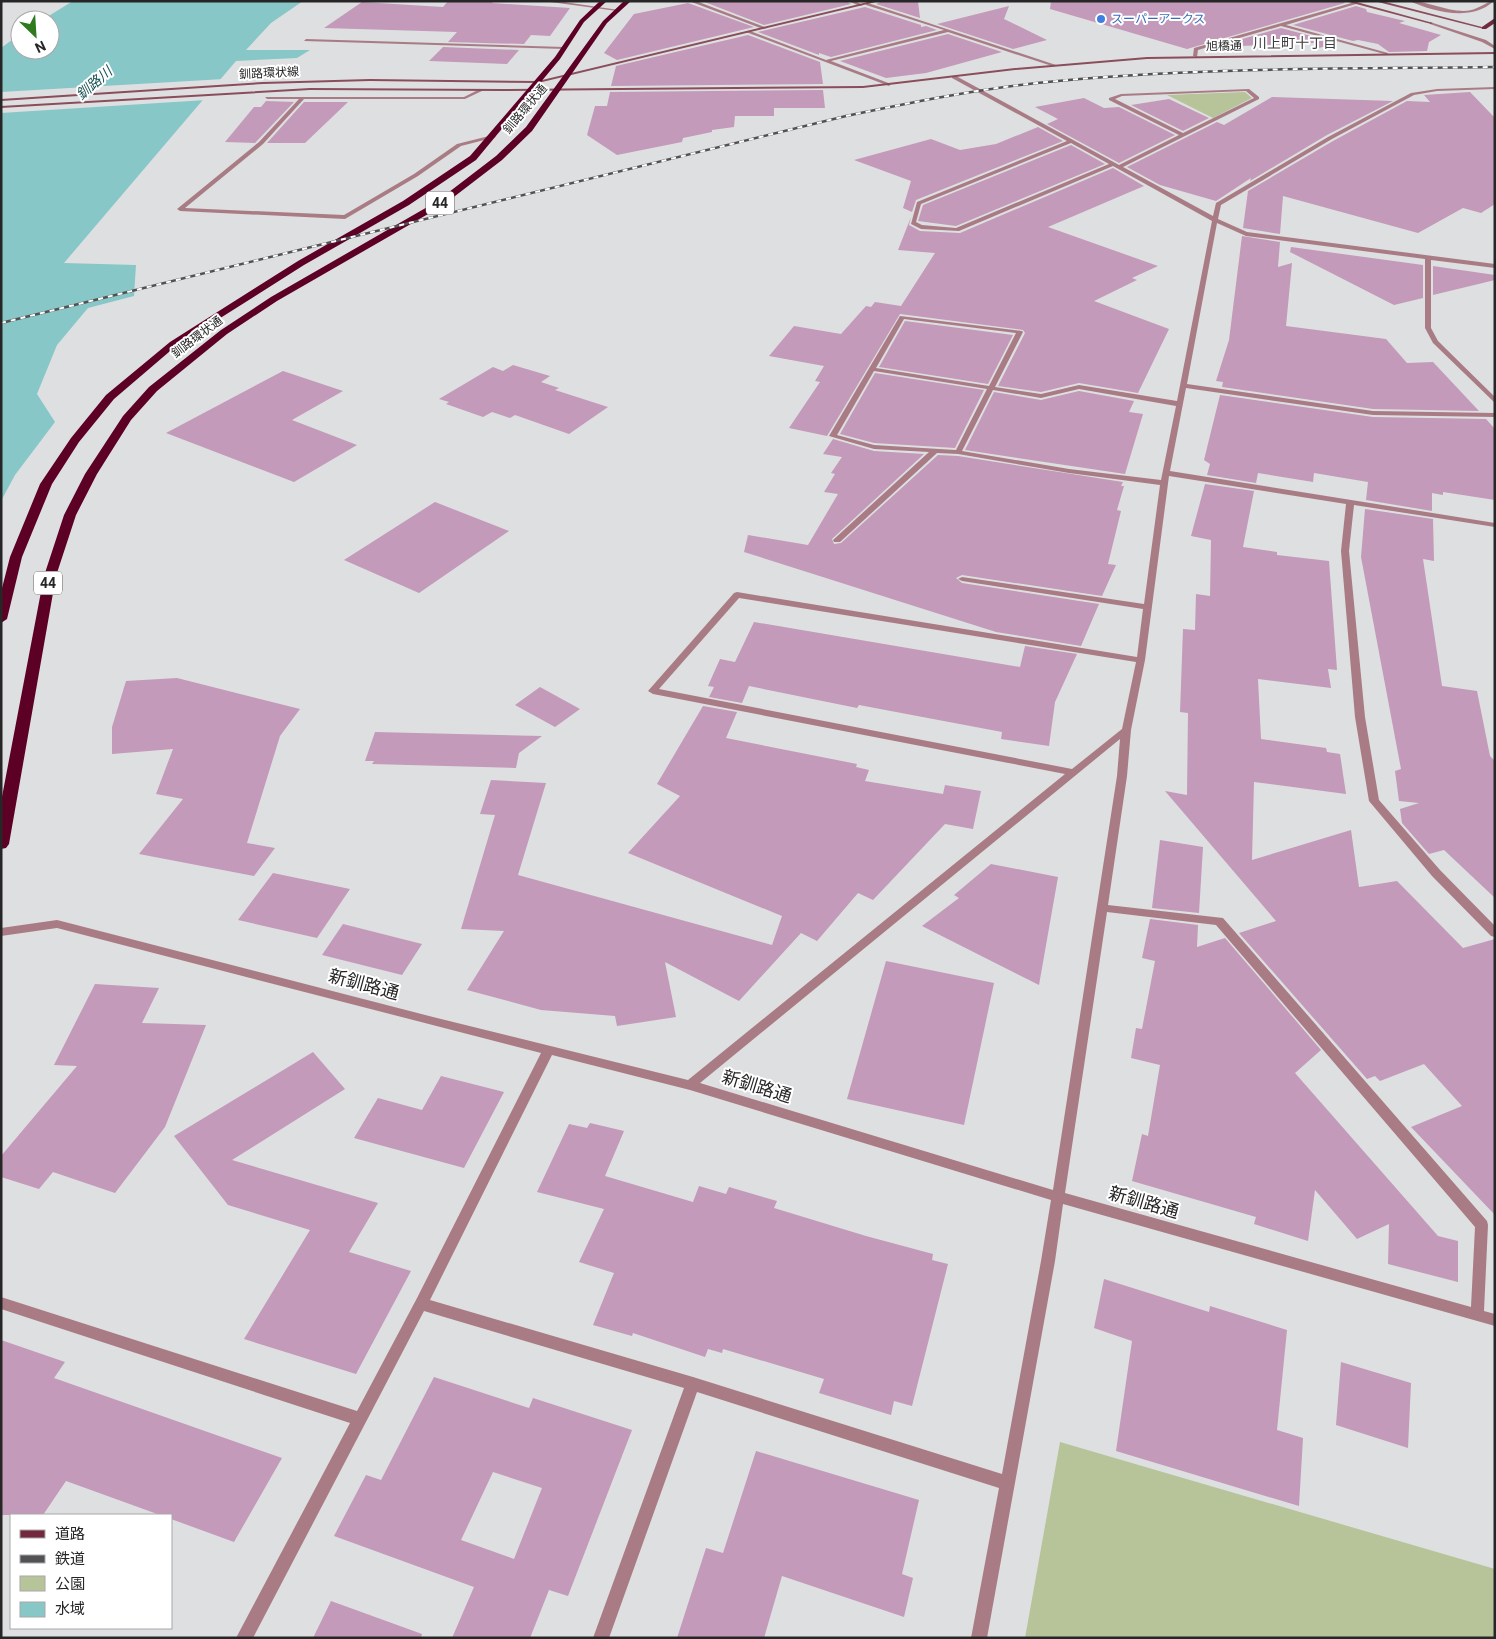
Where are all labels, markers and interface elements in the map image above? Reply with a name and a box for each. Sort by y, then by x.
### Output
north arrow [10,10,60,60]
place label: スーパーアークス [1111,12,1205,26]
marker: スーパーアークス [1095,13,1107,25]
district label: 川上町十丁目 [1253,35,1337,51]
text: N [33,37,48,56]
street label: 旭橋通 [1206,39,1242,53]
water label: 釧路川 [73,62,117,103]
street label: 釧路環状線 [239,64,299,82]
street label: 釧路環状通 [500,82,550,136]
road number: 44 [426,192,454,214]
street label: 釧路環状通 [169,313,225,361]
road number: 44 [34,572,62,594]
street label: 新釧路通 [327,965,401,1003]
street label: 新釧路通 [720,1065,794,1107]
street label: 新釧路通 [1107,1182,1181,1222]
legend [10,1514,172,1629]
text: 道路 [55,1525,85,1543]
text: 鉄道 [55,1550,85,1568]
text: 公園 [55,1575,85,1593]
text: 水域 [55,1600,85,1618]

